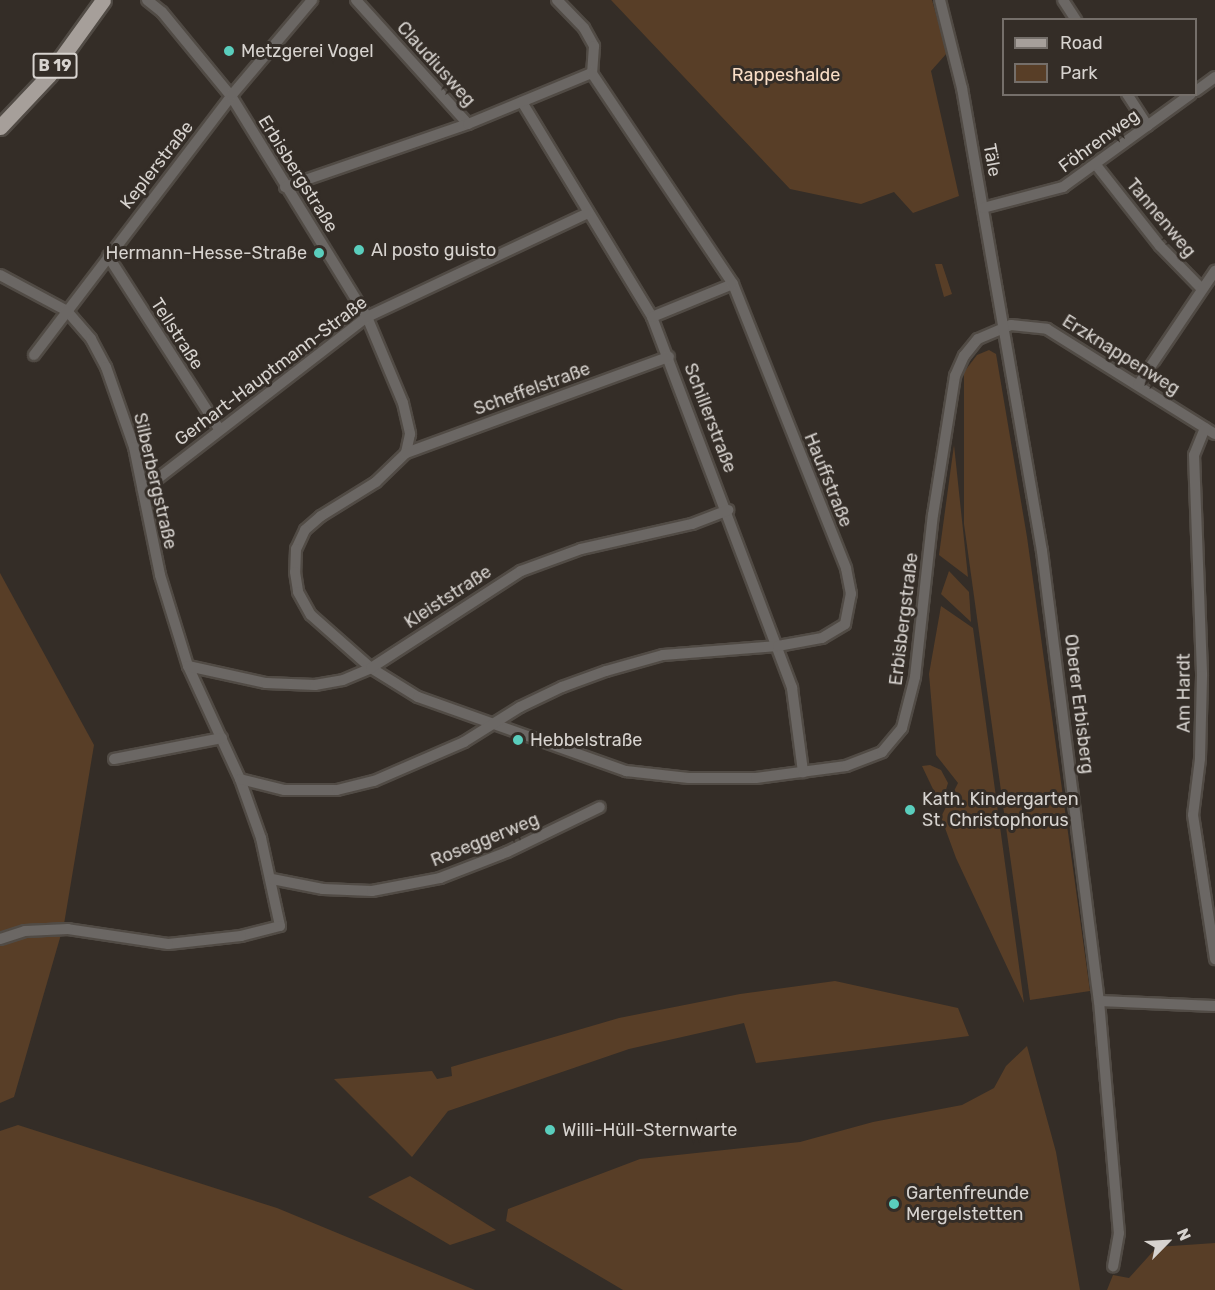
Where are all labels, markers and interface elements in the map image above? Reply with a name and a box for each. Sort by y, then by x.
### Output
street label: Claudiusweg [392,17,480,111]
legend [1002,18,1197,96]
text: Road [1060,32,1103,54]
place label: Metzgerei Vogel [241,40,374,62]
marker: Metzgerei Vogel [222,44,236,58]
road number: B 19 [32,53,78,79]
text: Park [1060,62,1097,84]
park label: Rappeshalde [732,64,840,86]
street label: Föhrenweg [1055,105,1143,177]
street label: Erbisbergstraße [253,112,343,236]
street label: Keplerstraße [116,117,198,213]
street label: Täle [978,142,1006,178]
street label: Tannenweg [1122,174,1200,262]
place label: Al posto guisto [371,239,496,261]
place label: Hermann-Hesse-Straße [106,242,307,264]
marker: Al posto guisto [352,243,366,257]
marker: Hermann-Hesse-Straße [312,246,326,260]
street label: Gerhart-Hauptmann-Straße [171,292,371,450]
street label: Tellstraße [146,294,208,374]
street label: Erzknappenweg [1058,310,1184,400]
street label: Scheffelstraße [471,358,593,420]
street label: Schillerstraße [679,360,741,476]
street label: Silberbergstraße [129,411,181,551]
street label: Hauffstraße [799,430,857,530]
street label: Erbisbergstraße [885,551,923,687]
street label: Kleiststraße [400,561,496,633]
street label: Oberer Erbisberg [1060,633,1098,775]
street label: Am Hardt [1173,653,1195,733]
place label: Hebbelstraße [530,729,642,751]
marker: Hebbelstraße [511,733,525,747]
place label: Kath. Kindergarten St. Christophorus [922,789,1079,832]
marker: Kath. Kindergarten St. Christophorus [903,803,917,817]
street label: Roseggerweg [428,809,542,871]
place label: Willi-Hüll-Sternwarte [562,1119,737,1141]
marker: Willi-Hüll-Sternwarte [543,1123,557,1137]
place label: Gartenfreunde Mergelstetten [906,1183,1029,1226]
marker: Gartenfreunde Mergelstetten [887,1197,901,1211]
north arrow [1137,1212,1197,1272]
text: N [1173,1225,1195,1244]

